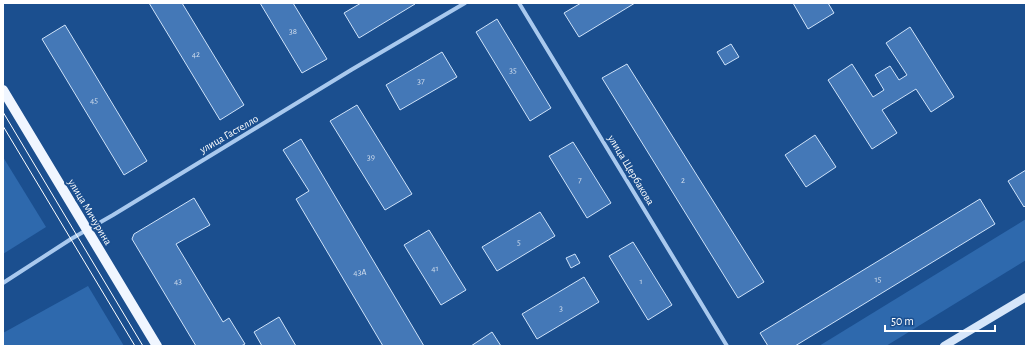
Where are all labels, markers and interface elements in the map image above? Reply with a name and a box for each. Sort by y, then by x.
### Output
house number: 38 [289,27,297,36]
house number: 42 [192,50,200,59]
house number: 35 [509,66,517,75]
house number: 37 [417,77,425,86]
house number: 45 [90,96,98,105]
street label: улица Гастелло [197,113,260,156]
street label: улица Щербакова [605,132,656,207]
house number: 39 [367,153,375,162]
street label: улица Мичурина [66,176,114,247]
house number: 7 [578,176,582,185]
house number: 2 [681,176,685,185]
house number: 5 [517,238,521,247]
house number: 41 [431,264,439,273]
house number: 43А [353,268,367,277]
house number: 15 [875,275,882,284]
house number: 43 [174,277,182,286]
house number: 1 [639,277,643,286]
house number: 3 [559,304,563,313]
scale bar [885,307,995,333]
text: 50 m [891,315,914,327]

